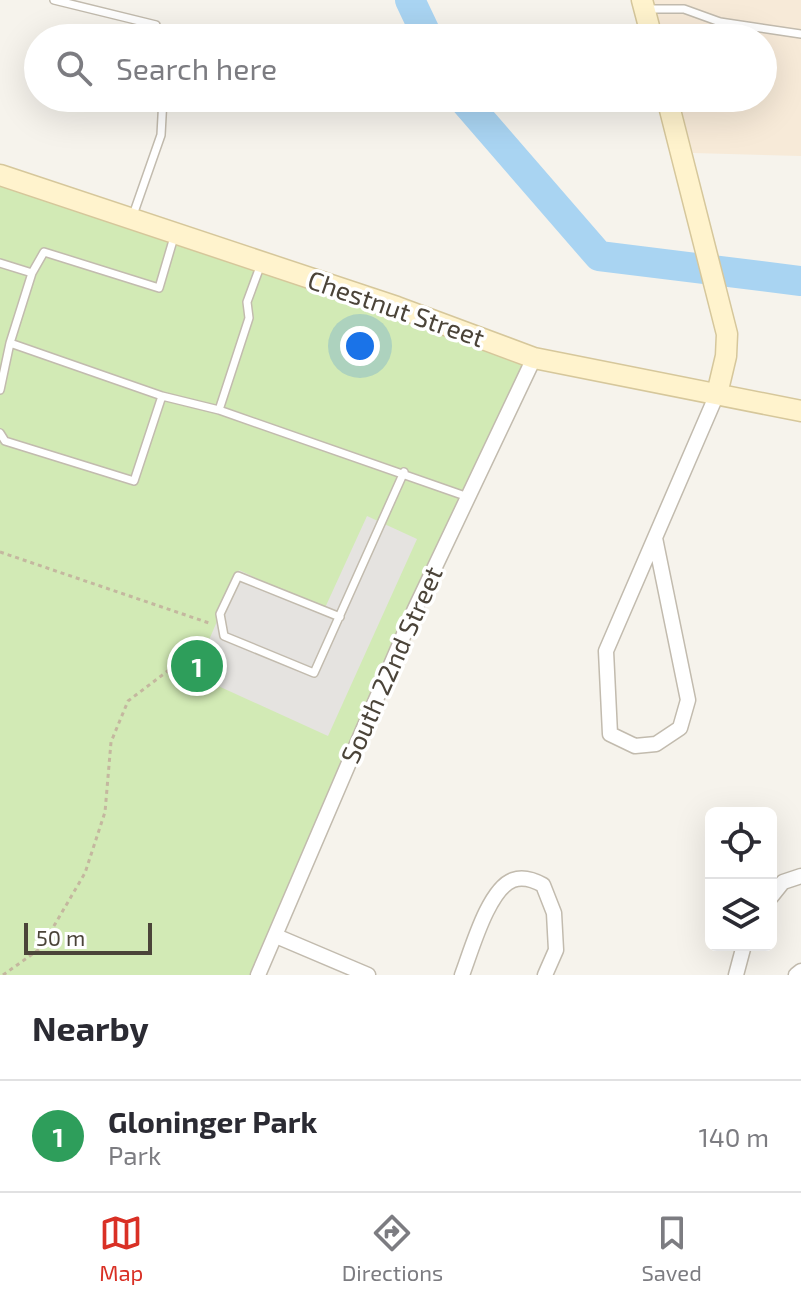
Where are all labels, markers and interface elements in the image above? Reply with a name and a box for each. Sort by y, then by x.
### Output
search box [24,24,777,112]
icon: search [52,46,96,90]
text: Search here [116,50,277,86]
street label: Chestnut Street [304,263,489,352]
your location [340,326,380,366]
street label: South 22nd Street [333,561,448,768]
pin: 1 [171,636,223,696]
map controls [705,807,777,951]
button: locate [705,807,777,879]
button: layers [705,879,777,951]
scale bar [24,919,152,955]
text: 50 m [36,924,85,950]
text: Nearby [32,1007,149,1048]
text: Gloninger Park [108,1103,317,1139]
text: 1 [52,1121,64,1152]
text: 140 m [698,1121,769,1152]
text: Park [108,1139,161,1170]
tab: Map [99,1211,143,1285]
tab: Directions [342,1211,443,1285]
tab: Saved [641,1211,702,1285]

